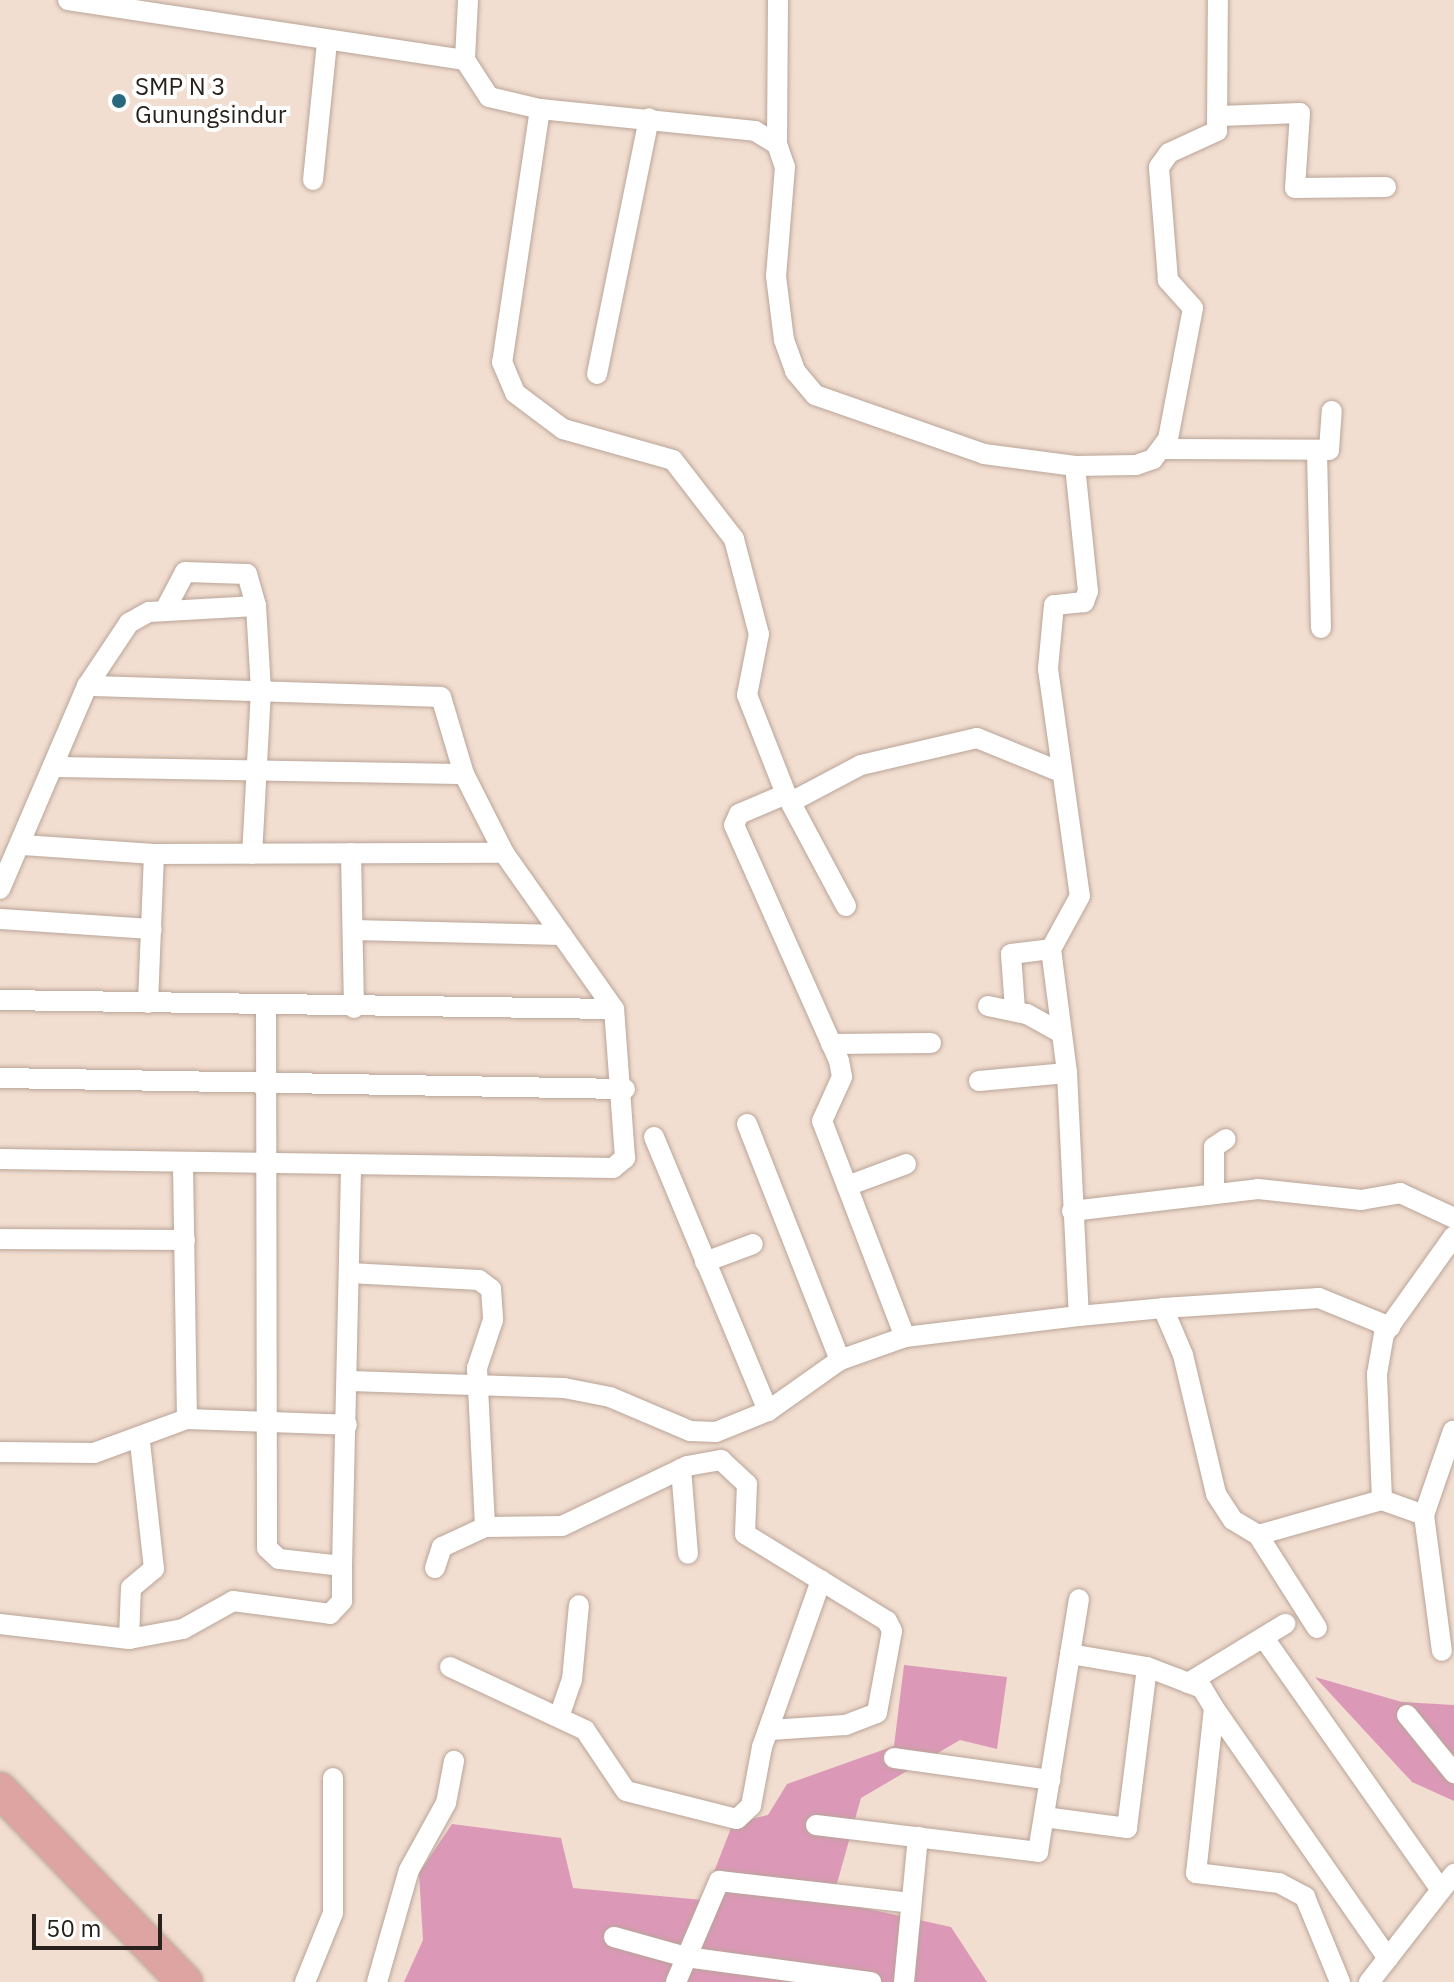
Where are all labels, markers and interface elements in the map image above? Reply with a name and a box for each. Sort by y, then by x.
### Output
place label: SMP N 3 Gunungsindur [135,73,287,129]
marker: SMP N 3 Gunungsindur [110,92,128,110]
scale bar [36,1898,166,1948]
text: 50 m [46,1912,101,1944]

